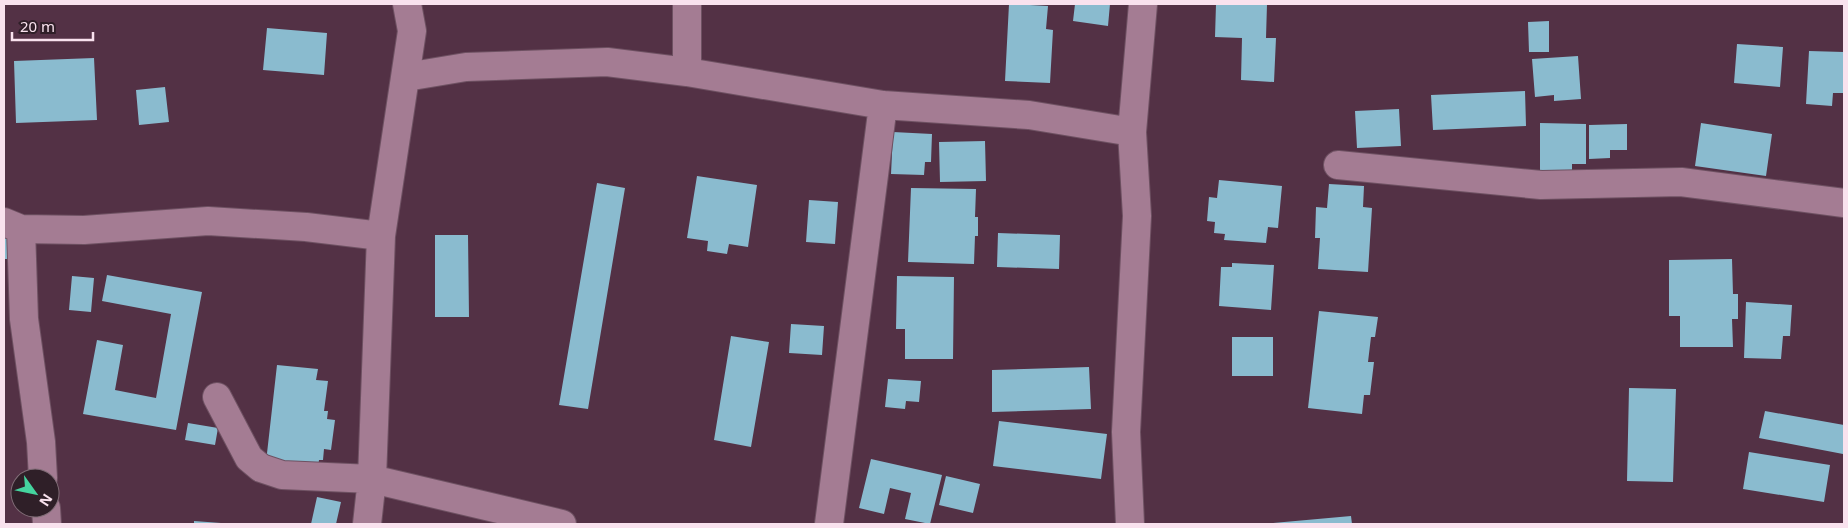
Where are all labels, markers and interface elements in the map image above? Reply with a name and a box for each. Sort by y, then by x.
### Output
scale bar [12,10,94,42]
text: 20 m [20,16,55,36]
north arrow [10,468,60,518]
text: N [35,490,57,510]

